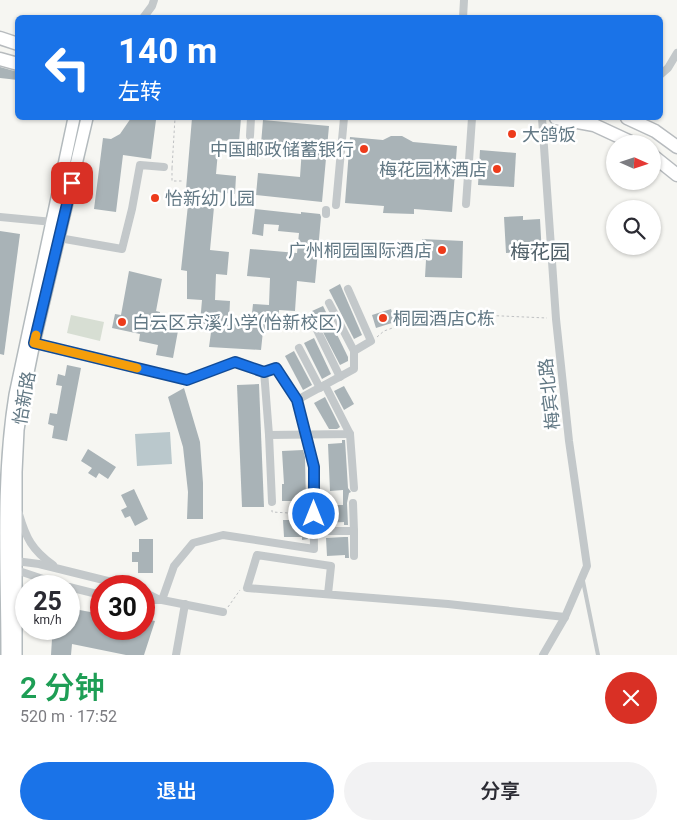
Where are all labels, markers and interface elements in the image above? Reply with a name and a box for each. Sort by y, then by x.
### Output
text: 140 m [118,31,217,72]
icon: left [35,35,100,100]
text: 左转 [118,79,162,104]
place label: 大鸽饭 [522,124,576,145]
marker: 大鸽饭 [506,128,518,140]
north arrow [606,135,661,190]
map controls [606,135,661,255]
place label: 中国邮政储蓄银行 [210,139,354,160]
marker: 中国邮政储蓄银行 [358,143,370,155]
place label: 梅花园林酒店 [379,159,487,180]
pin [51,162,93,204]
marker: 梅花园林酒店 [491,163,503,175]
icon: arrive [58,169,86,197]
place label: 怡新幼儿园 [165,188,255,209]
marker: 怡新幼儿园 [149,192,161,204]
button: search [606,200,661,255]
place label: 广州桐园国际酒店 [288,240,432,261]
district label: 梅花园 [510,240,570,264]
marker: 广州桐园国际酒店 [436,244,448,256]
place label: 桐园酒店C栋 [393,308,495,329]
place label: 白云区京溪小学(怡新校区) [132,312,342,334]
marker: 桐园酒店C栋 [377,312,389,324]
marker: 白云区京溪小学(怡新校区) [116,316,128,328]
street label: 梅宾北路 [535,357,563,431]
street label: 怡新路 [9,370,39,426]
position arrow [287,487,339,539]
speed limit sign: 30 [90,575,155,640]
text: 25 [33,587,62,616]
text: km/h [33,613,62,627]
text: 2 分钟 [20,670,105,705]
button: close [605,672,657,724]
text: 520 m · 17:52 [20,707,117,726]
button: 退出 [20,762,334,820]
button: 分享 [344,762,657,820]

